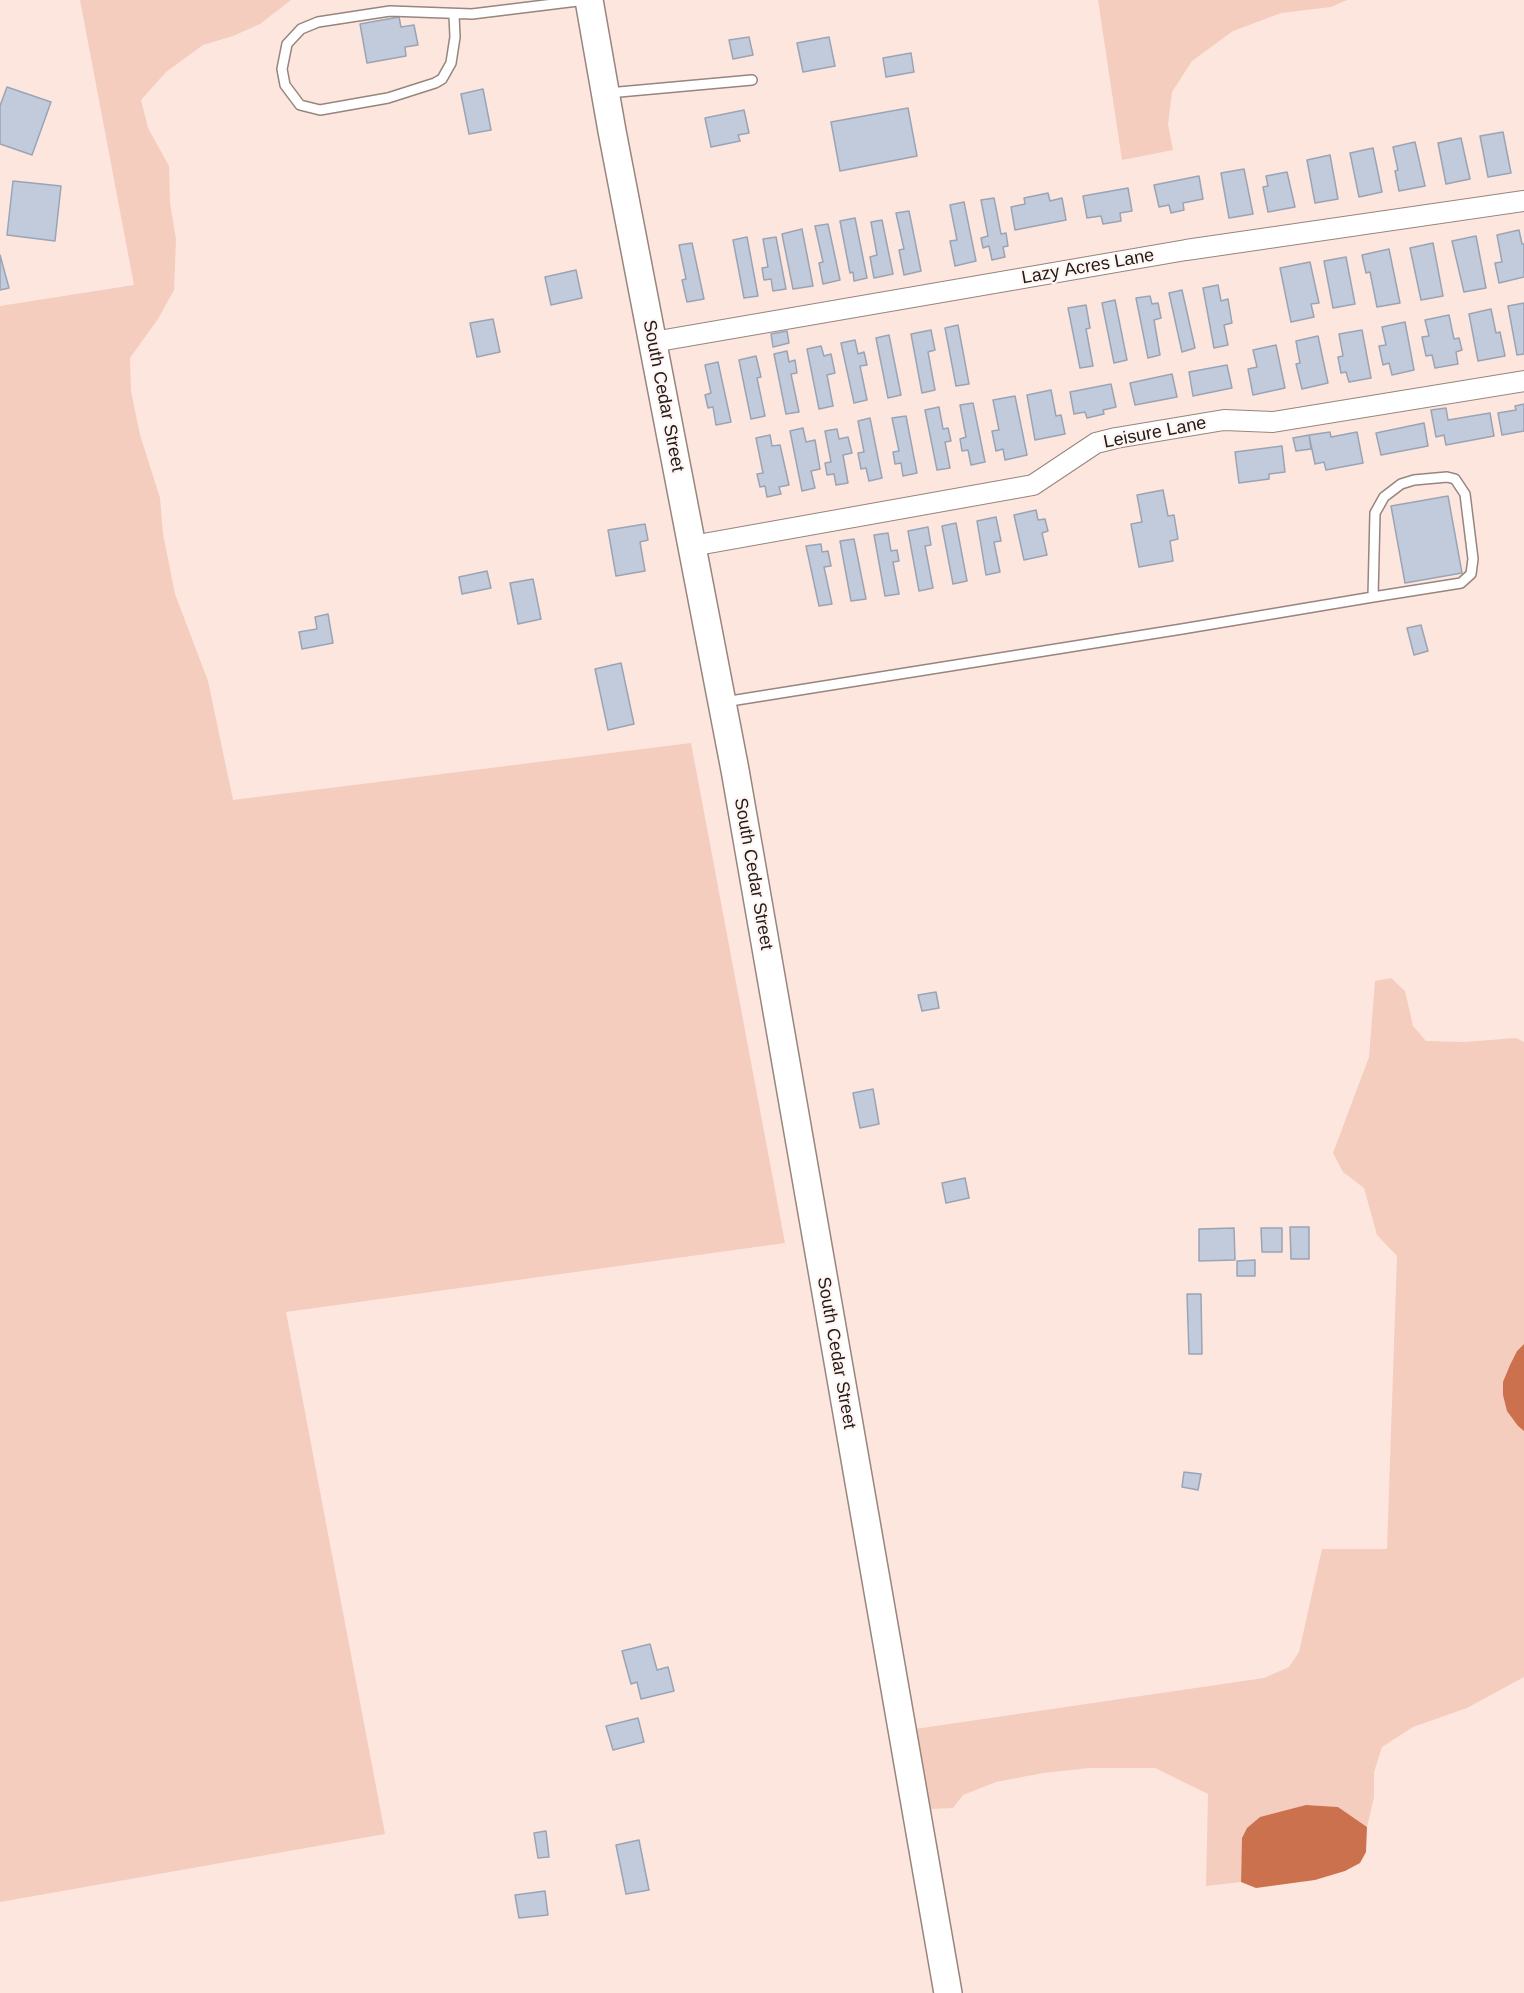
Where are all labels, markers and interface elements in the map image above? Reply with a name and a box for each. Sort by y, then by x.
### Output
street label: Lazy Acres Lane [1020,245,1156,289]
street label: South Cedar Street [638,318,688,474]
street label: Leisure Lane [1102,412,1208,454]
street label: South Cedar Street [729,796,777,952]
street label: South Cedar Street [812,1275,860,1431]

